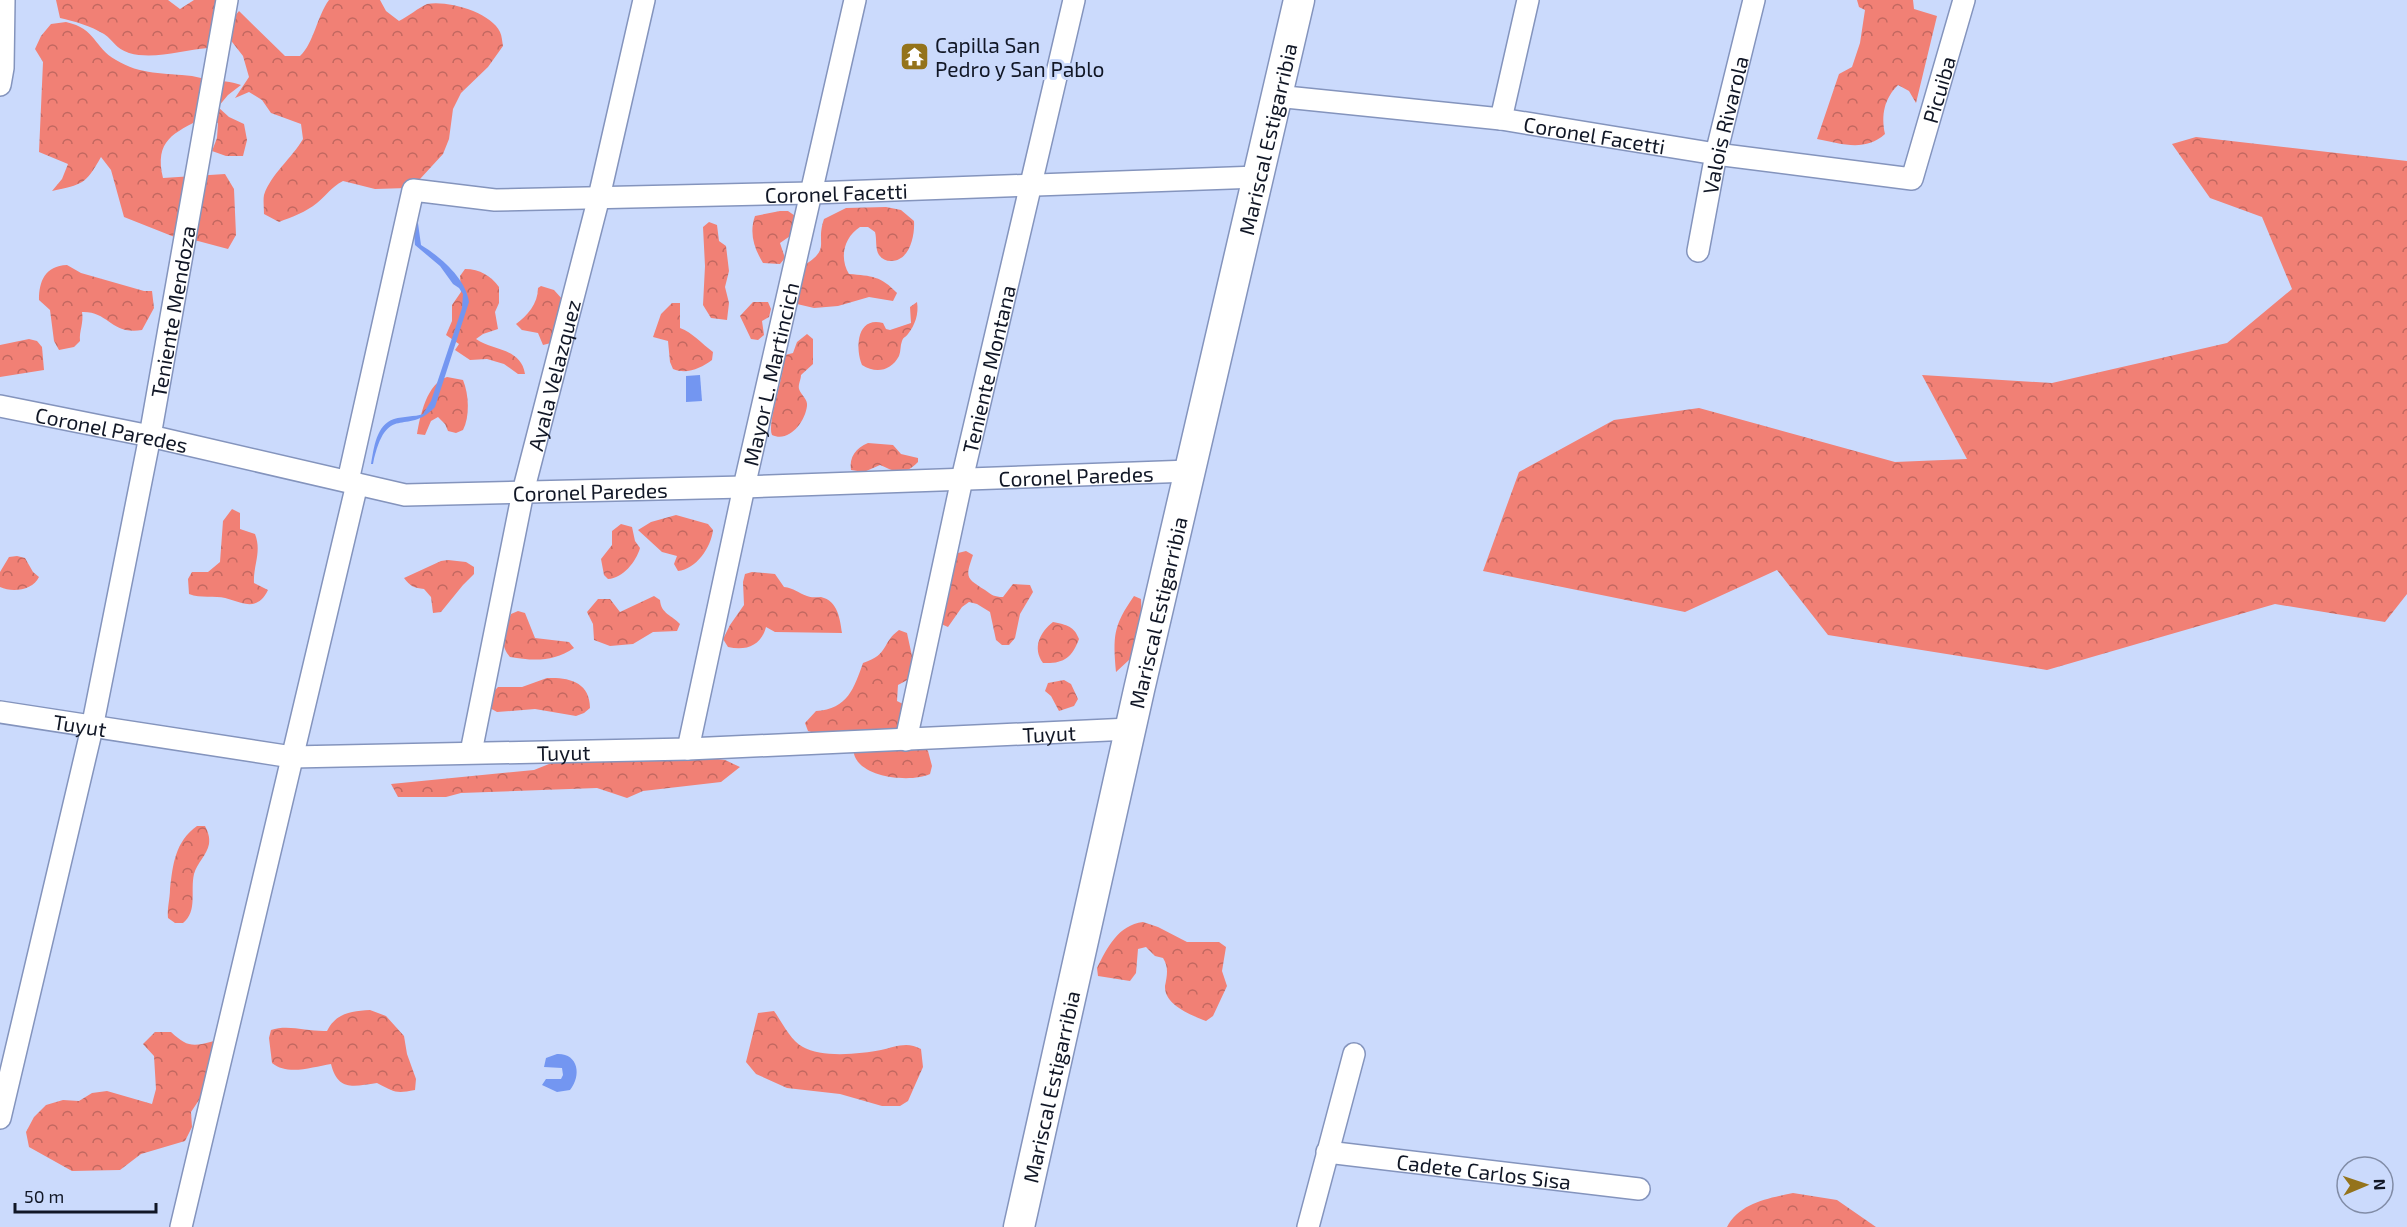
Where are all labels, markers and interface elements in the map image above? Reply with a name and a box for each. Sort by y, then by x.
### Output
place label: Capilla San Pedro y San Pablo [935,32,1104,81]
temple icon: Capilla San Pedro y San Pablo [898,40,930,72]
street label: Mariscal Estigarribia [1232,41,1301,237]
street label: Valois Rivarola [1696,53,1752,196]
street label: Picuiba [1916,53,1960,126]
street label: Coronel Facetti [1522,110,1667,158]
street label: Coronel Facetti [764,177,908,207]
street label: Teniente Mendoza [145,223,199,399]
street label: Mayor L. Martincich [737,280,803,468]
street label: Teniente Montana [956,282,1019,455]
street label: Ayala Velazquez [522,297,585,453]
street label: Coronel Paredes [33,401,190,457]
street label: Coronel Paredes [998,460,1154,490]
street label: Coronel Paredes [512,476,668,505]
street label: Mariscal Estigarribia [1123,514,1191,711]
street label: Tuyut [52,708,108,741]
street label: Tuyut [1022,719,1076,746]
street label: Tuyut [537,738,590,765]
street label: Mariscal Estigarribia [1017,988,1084,1185]
street label: Cadete Carlos Sisa [1395,1148,1573,1193]
north arrow [2335,1155,2395,1215]
scale bar [15,1176,156,1214]
text: N [2371,1178,2390,1191]
text: 50 m [24,1185,64,1207]

